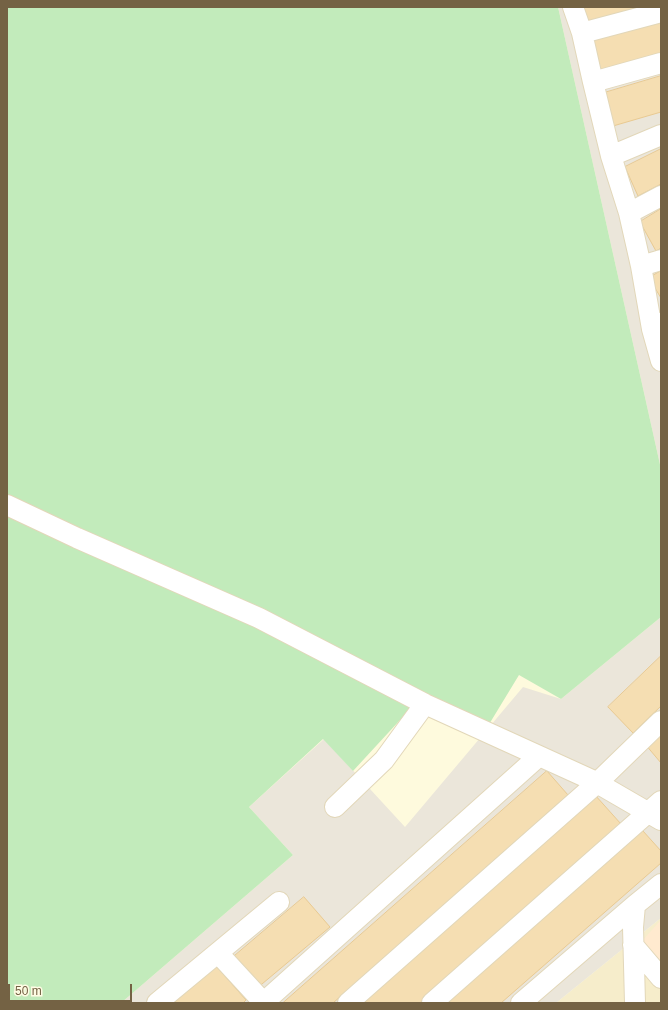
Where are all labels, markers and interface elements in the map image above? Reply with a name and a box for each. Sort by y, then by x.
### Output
scale bar [10,976,134,1002]
text: 50 m [15,984,42,998]

